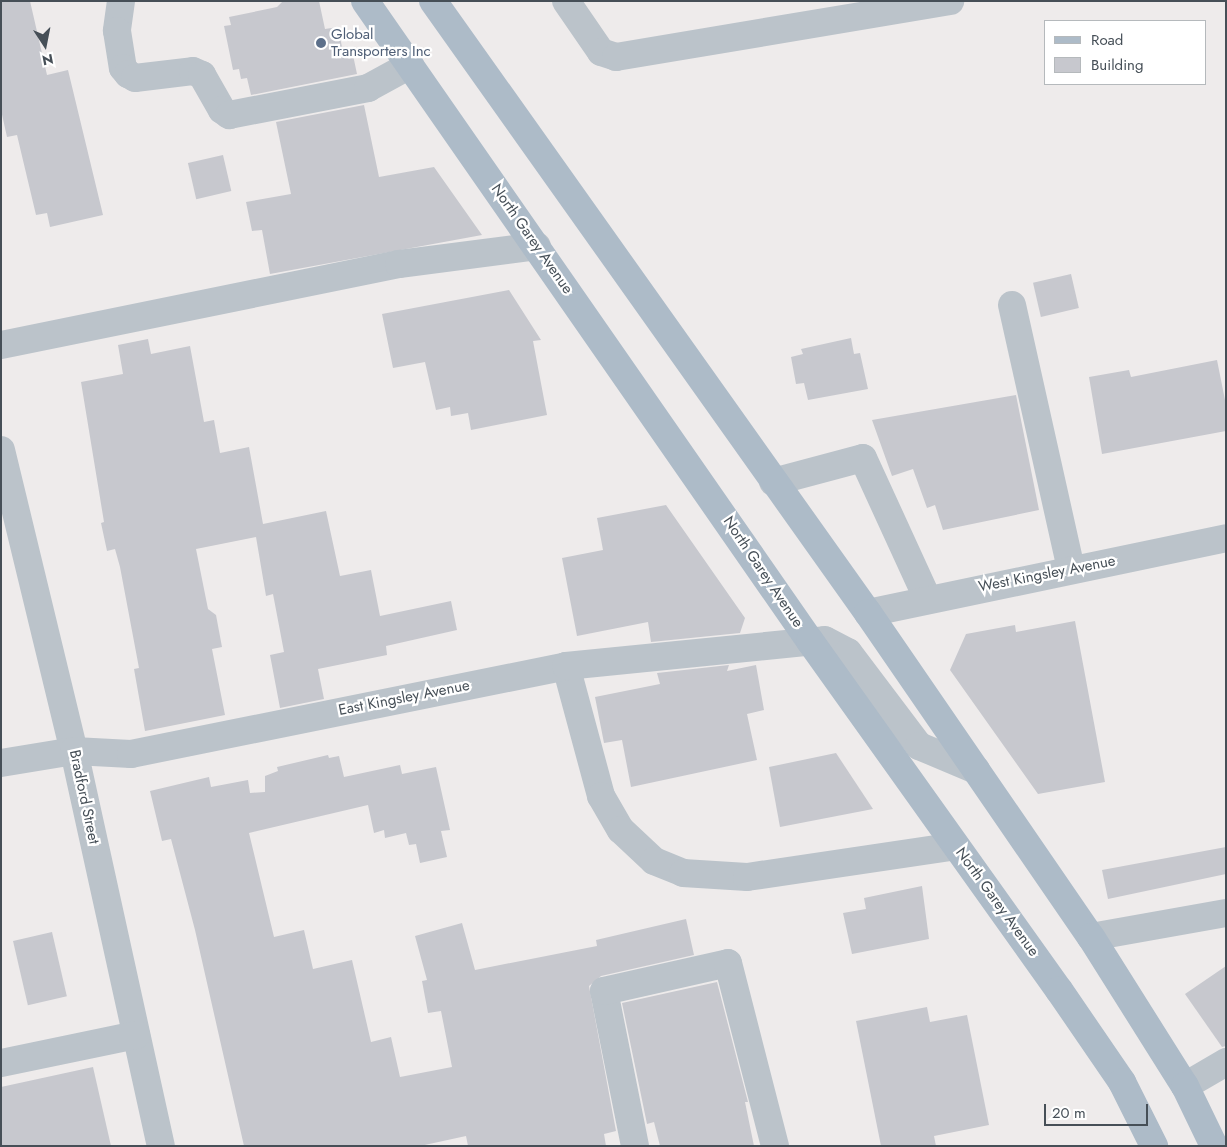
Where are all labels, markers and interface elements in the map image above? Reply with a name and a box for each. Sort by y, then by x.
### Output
north arrow [20,20,70,70]
legend [1044,20,1207,85]
place label: Global Transporters Inc [331,25,431,60]
text: Road [1091,29,1123,51]
marker: Global Transporters Inc [315,37,327,49]
text: N [40,49,55,71]
text: Building [1091,54,1143,76]
street label: North Garey Avenue [487,181,577,297]
street label: North Garey Avenue [719,513,807,631]
street label: West Kingsley Avenue [977,552,1117,596]
street label: East Kingsley Avenue [337,676,471,720]
street label: Bradford Street [65,748,103,846]
street label: North Garey Avenue [952,844,1042,960]
scale bar [1047,1094,1151,1126]
text: 20 m [1052,1102,1086,1124]

